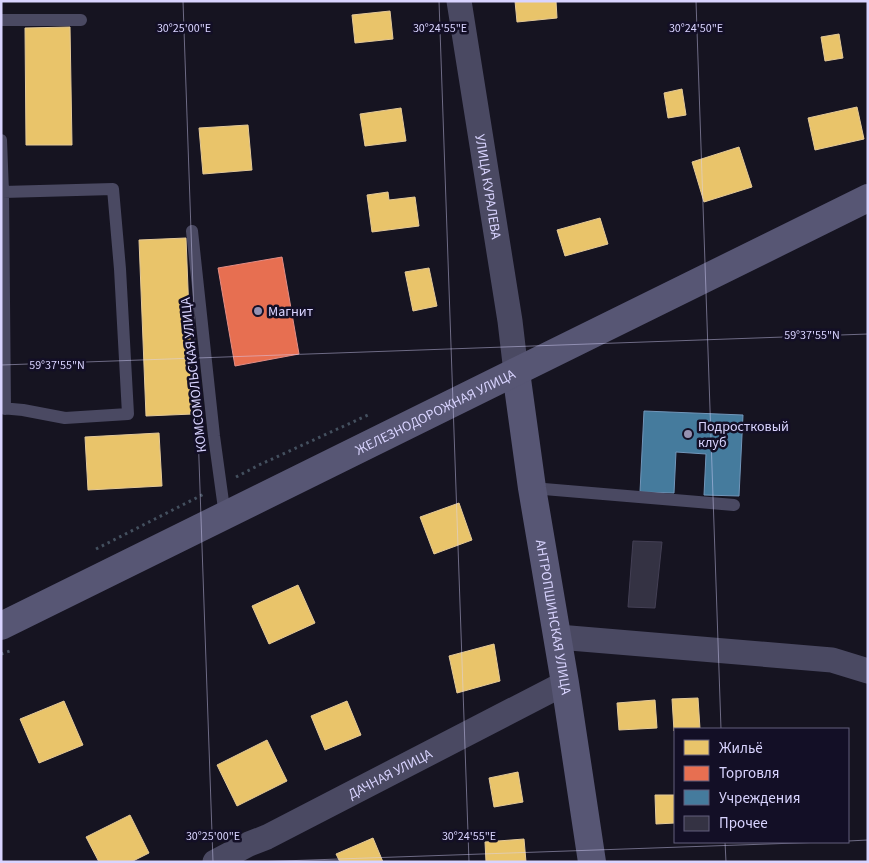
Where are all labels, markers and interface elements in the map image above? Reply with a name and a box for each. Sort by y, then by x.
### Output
text: 30°25'00"E [157,20,211,37]
text: 30°24'55"E [413,20,467,37]
text: 30°24'50"E [669,20,723,37]
street label: УЛИЦА КУРАЛЕВА [469,133,506,241]
street label: КОМСОМОЛЬСКАЯ УЛИЦА [176,296,212,454]
place label: Магнит [268,302,314,322]
marker: Магнит [252,305,264,317]
text: 59°37'55"N [784,327,840,344]
text: 59°37'55"N [29,357,85,374]
street label: ЖЕЛЕЗНОДОРОЖНАЯ УЛИЦА [352,365,519,461]
place label: Подростковый клуб [698,417,789,453]
marker: Подростковый клуб [682,428,694,440]
street label: АНТРОПШИНСКАЯ УЛИЦА [530,538,576,696]
legend [674,728,849,843]
text: Жильё [719,738,763,759]
street label: ДАЧНАЯ УЛИЦА [345,744,436,805]
text: Торговля [719,763,779,784]
text: Учреждения [719,788,800,809]
text: Прочее [719,813,768,834]
text: 30°25'00"E [186,828,240,845]
text: 30°24'55"E [442,828,496,845]

